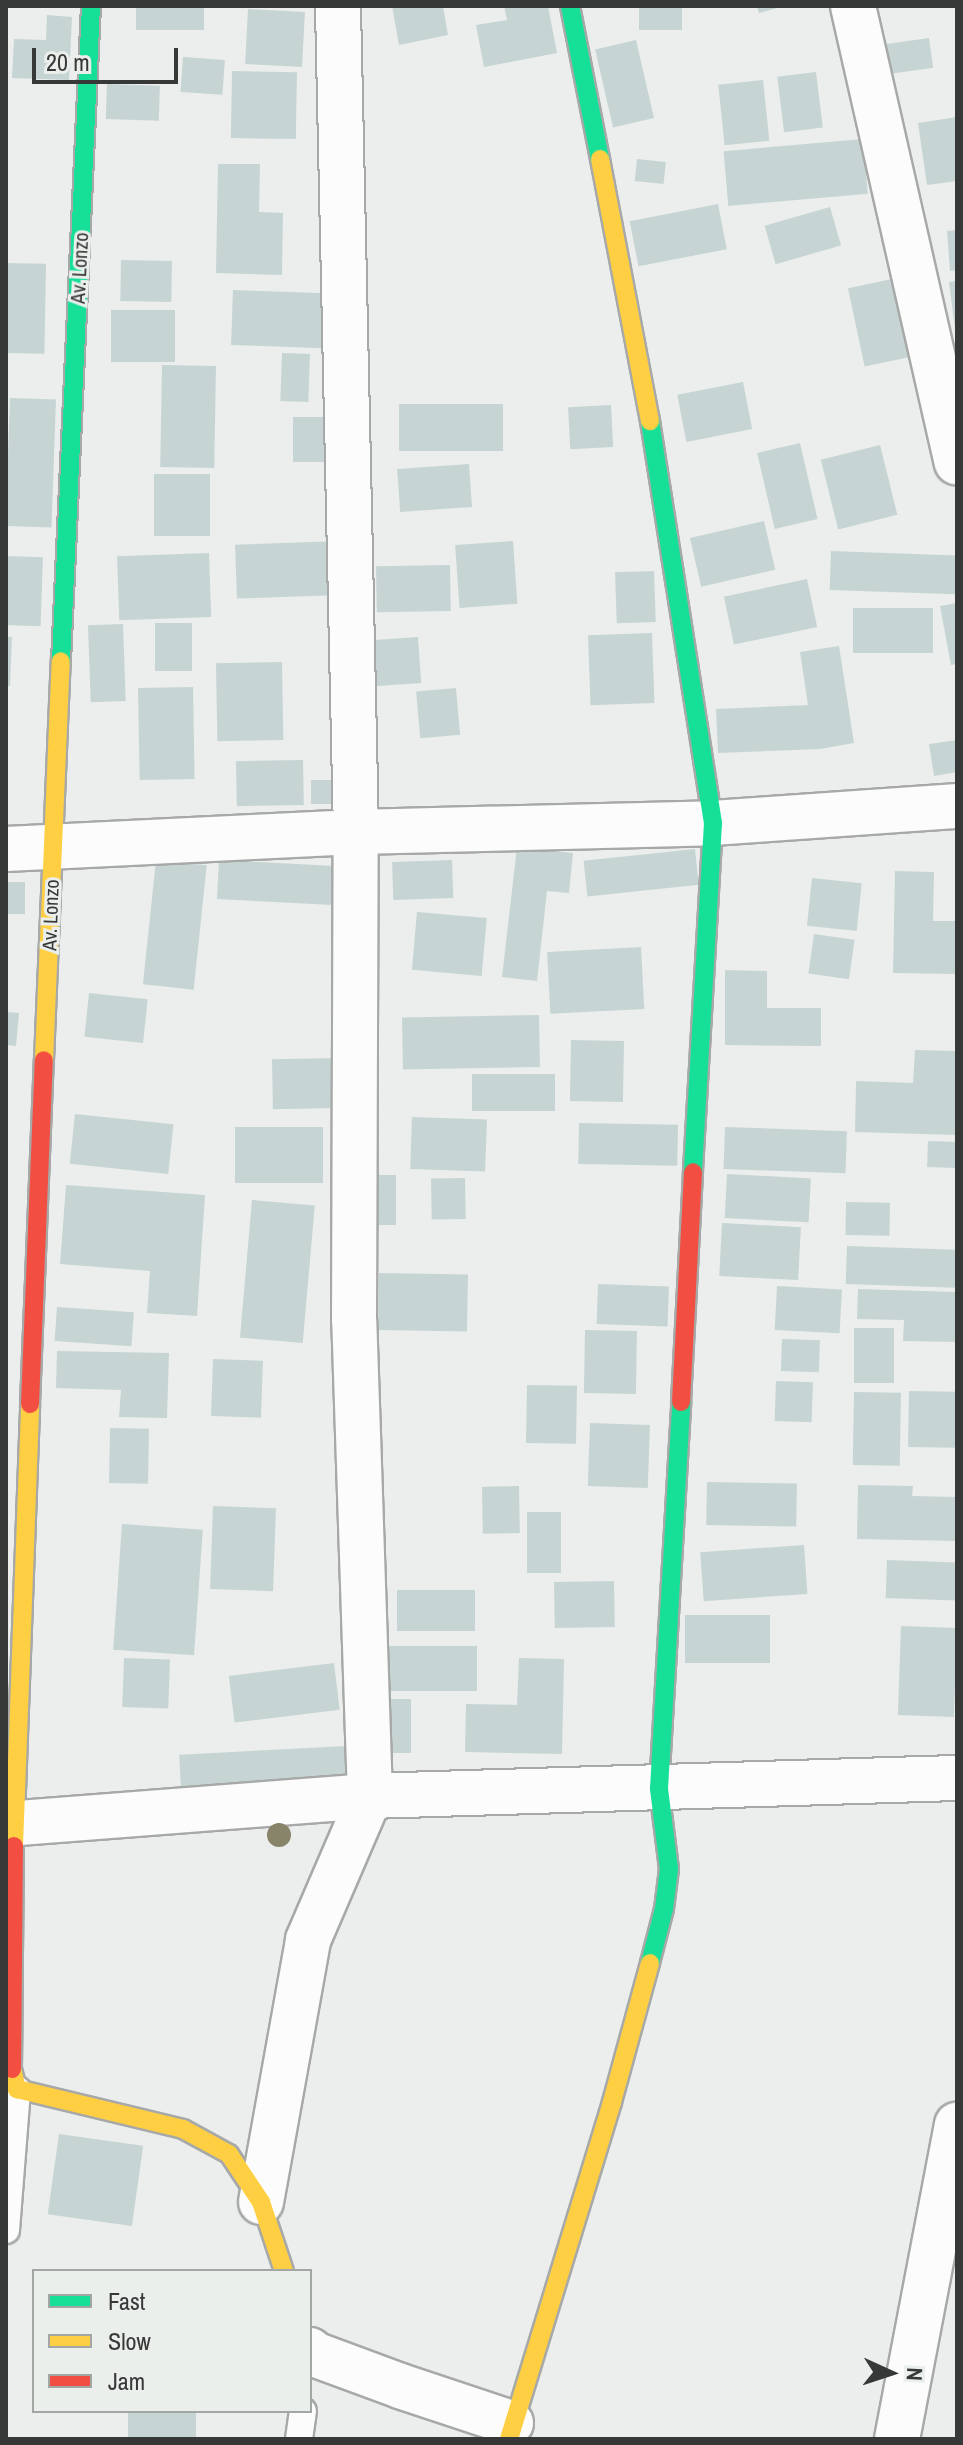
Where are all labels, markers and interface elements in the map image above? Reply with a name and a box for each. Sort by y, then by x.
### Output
scale bar [36,32,182,82]
text: 20 m [46,46,90,78]
street label: Av. Lonzo [65,232,93,304]
street label: Av. Lonzo [37,879,63,951]
legend [32,2269,312,2413]
text: Fast [108,2285,145,2317]
text: Slow [108,2325,151,2357]
north arrow [851,2333,931,2413]
text: Jam [108,2365,145,2397]
text: N [900,2367,930,2382]

